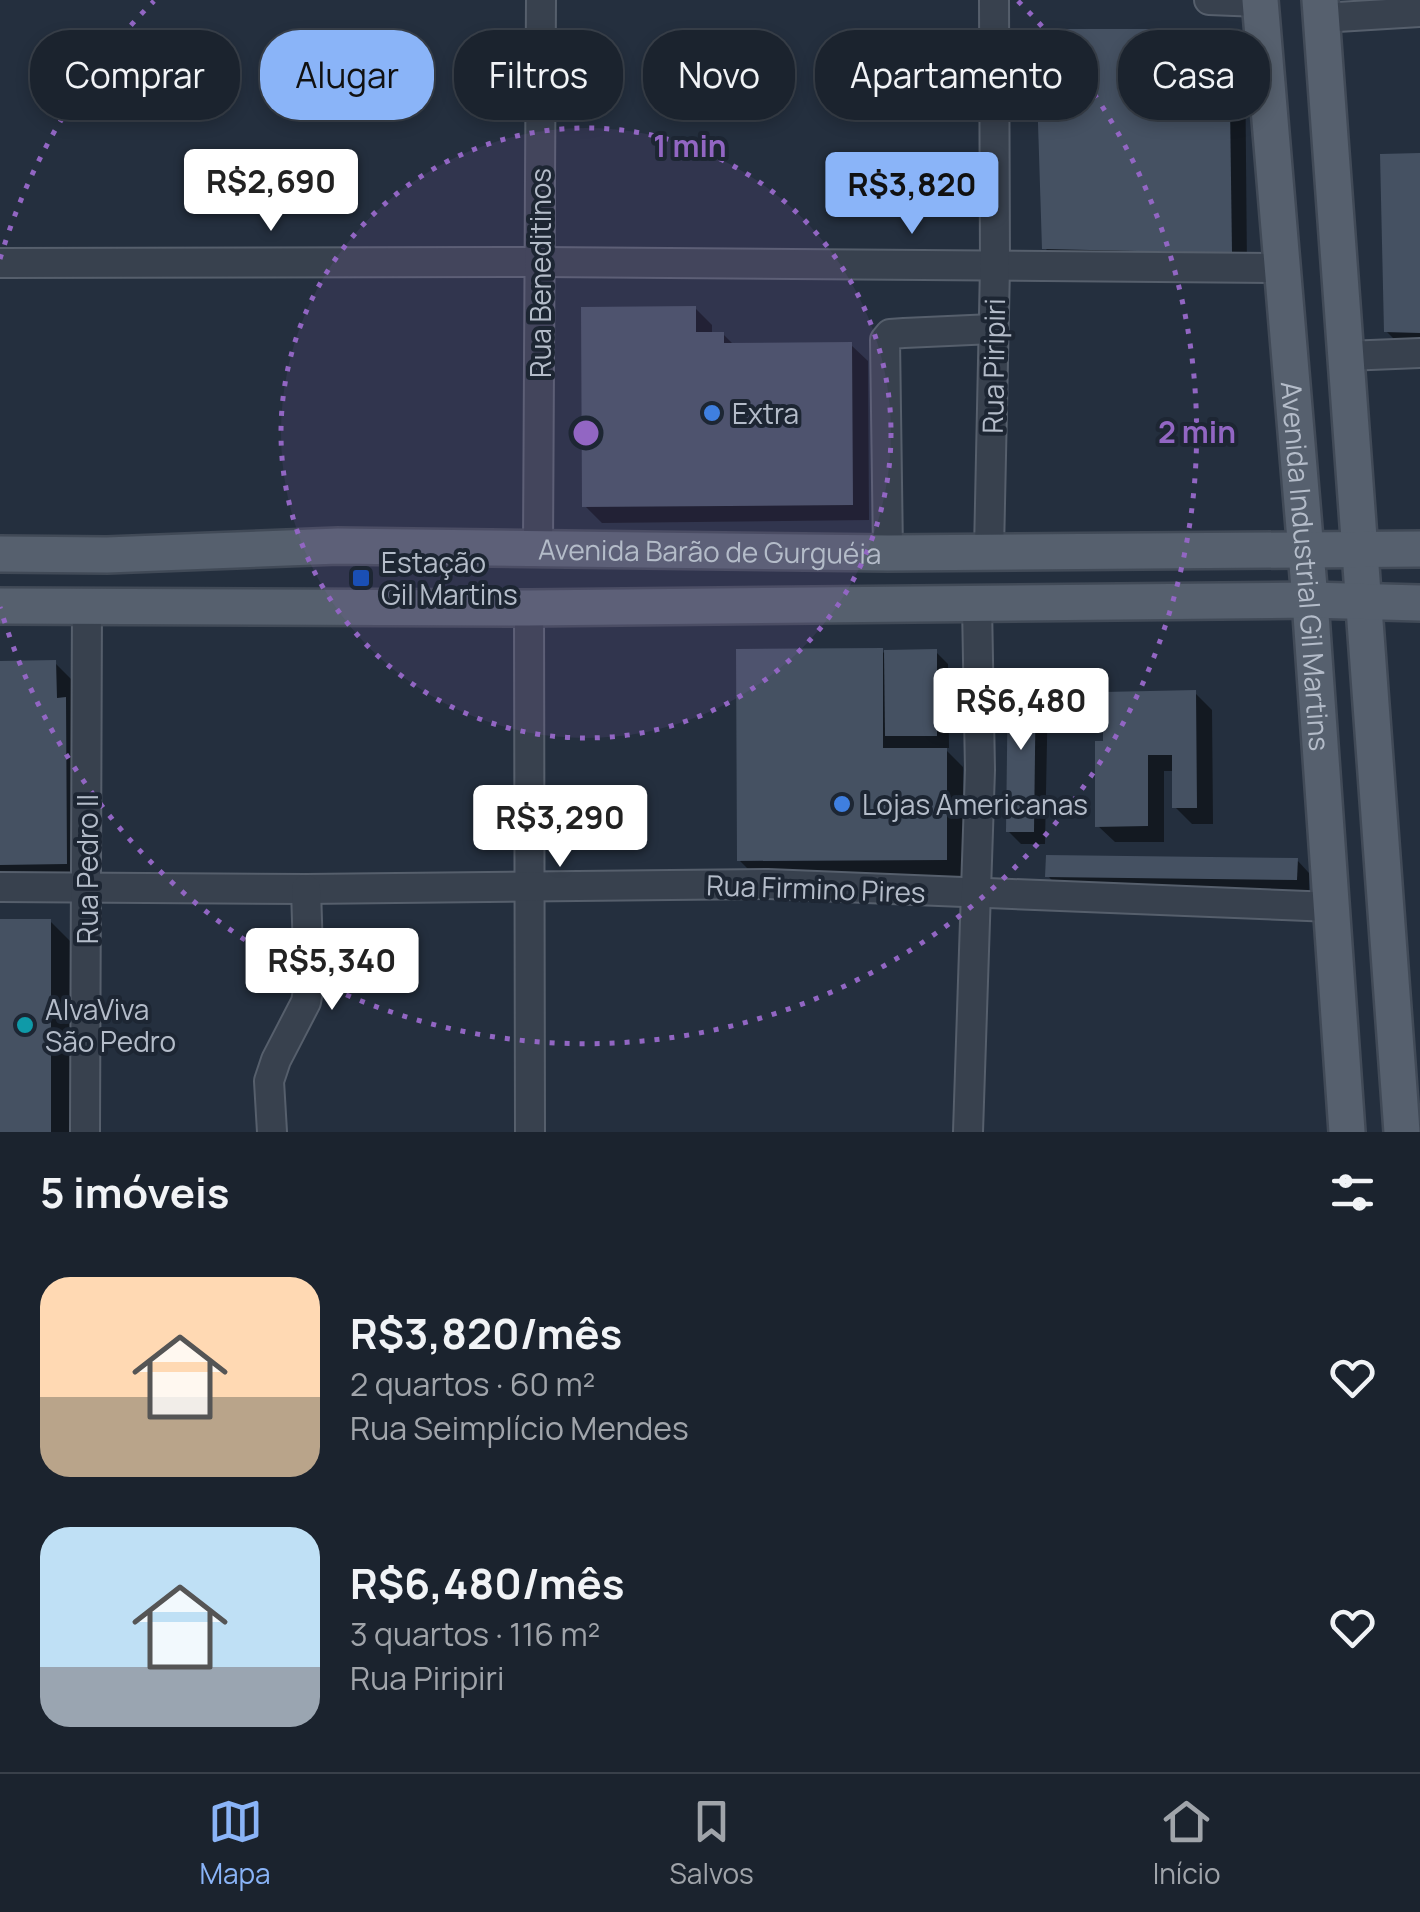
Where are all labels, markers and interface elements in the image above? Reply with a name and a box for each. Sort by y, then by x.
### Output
chip: Comprar [30,30,240,120]
chip: Alugar [260,30,434,120]
chip: Filtros [454,30,623,120]
chip: Novo [643,30,795,120]
chip: Apartamento [815,30,1098,120]
chip: Casa [1118,30,1270,120]
text: 1 min [653,125,727,166]
pin: R$2,690 [179,149,363,234]
pin: R$3,820 [820,152,1004,237]
text: R$2,690 [206,159,336,203]
text: R$3,820 [847,162,977,206]
street label: Rua Beneditinos [521,168,559,378]
street label: Rua Piripiri [973,298,1013,434]
street label: Avenida Industrial Gil Martins [1273,380,1339,752]
place label: Extra [732,394,799,432]
marker: Extra [701,402,723,424]
text: 2 min [1158,411,1236,452]
centre of rings [568,415,604,451]
street label: Avenida Barão de Gurguéia [538,530,882,572]
place label: Estação Gil Martins [381,543,518,613]
marker: Estação Gil Martins [350,567,372,589]
pin: R$6,480 [929,668,1113,753]
text: R$6,480 [956,678,1086,722]
pin: R$3,290 [468,785,652,870]
place label: Lojas Americanas [862,785,1088,823]
marker: Lojas Americanas [831,793,853,815]
street label: Rua Pedro ll [68,794,106,944]
text: R$3,290 [495,795,625,839]
street label: Rua Firmino Pires [706,865,926,911]
pin: R$5,340 [240,928,424,1013]
text: R$5,340 [268,938,396,982]
place label: AlvaViva São Pedro [45,990,176,1060]
marker: AlvaViva São Pedro [14,1014,36,1036]
text: 5 imóveis [40,1163,230,1221]
icon: filters [1325,1165,1380,1220]
text: R$3,820/mês [350,1304,622,1362]
icon: home [120,1317,240,1437]
icon: heart [1325,1350,1380,1405]
text: 2 quartos · 60 m² [350,1362,595,1406]
text: Rua Seimplício Mendes [350,1406,689,1450]
text: R$6,480/mês [350,1554,625,1612]
icon: home [120,1567,240,1687]
icon: heart [1325,1600,1380,1655]
text: 3 quartos · 116 m² [350,1612,600,1656]
text: Rua Piripiri [350,1656,505,1700]
tab: Mapa [199,1794,271,1892]
tab: Salvos [670,1794,754,1892]
tab: Início [1153,1794,1221,1892]

